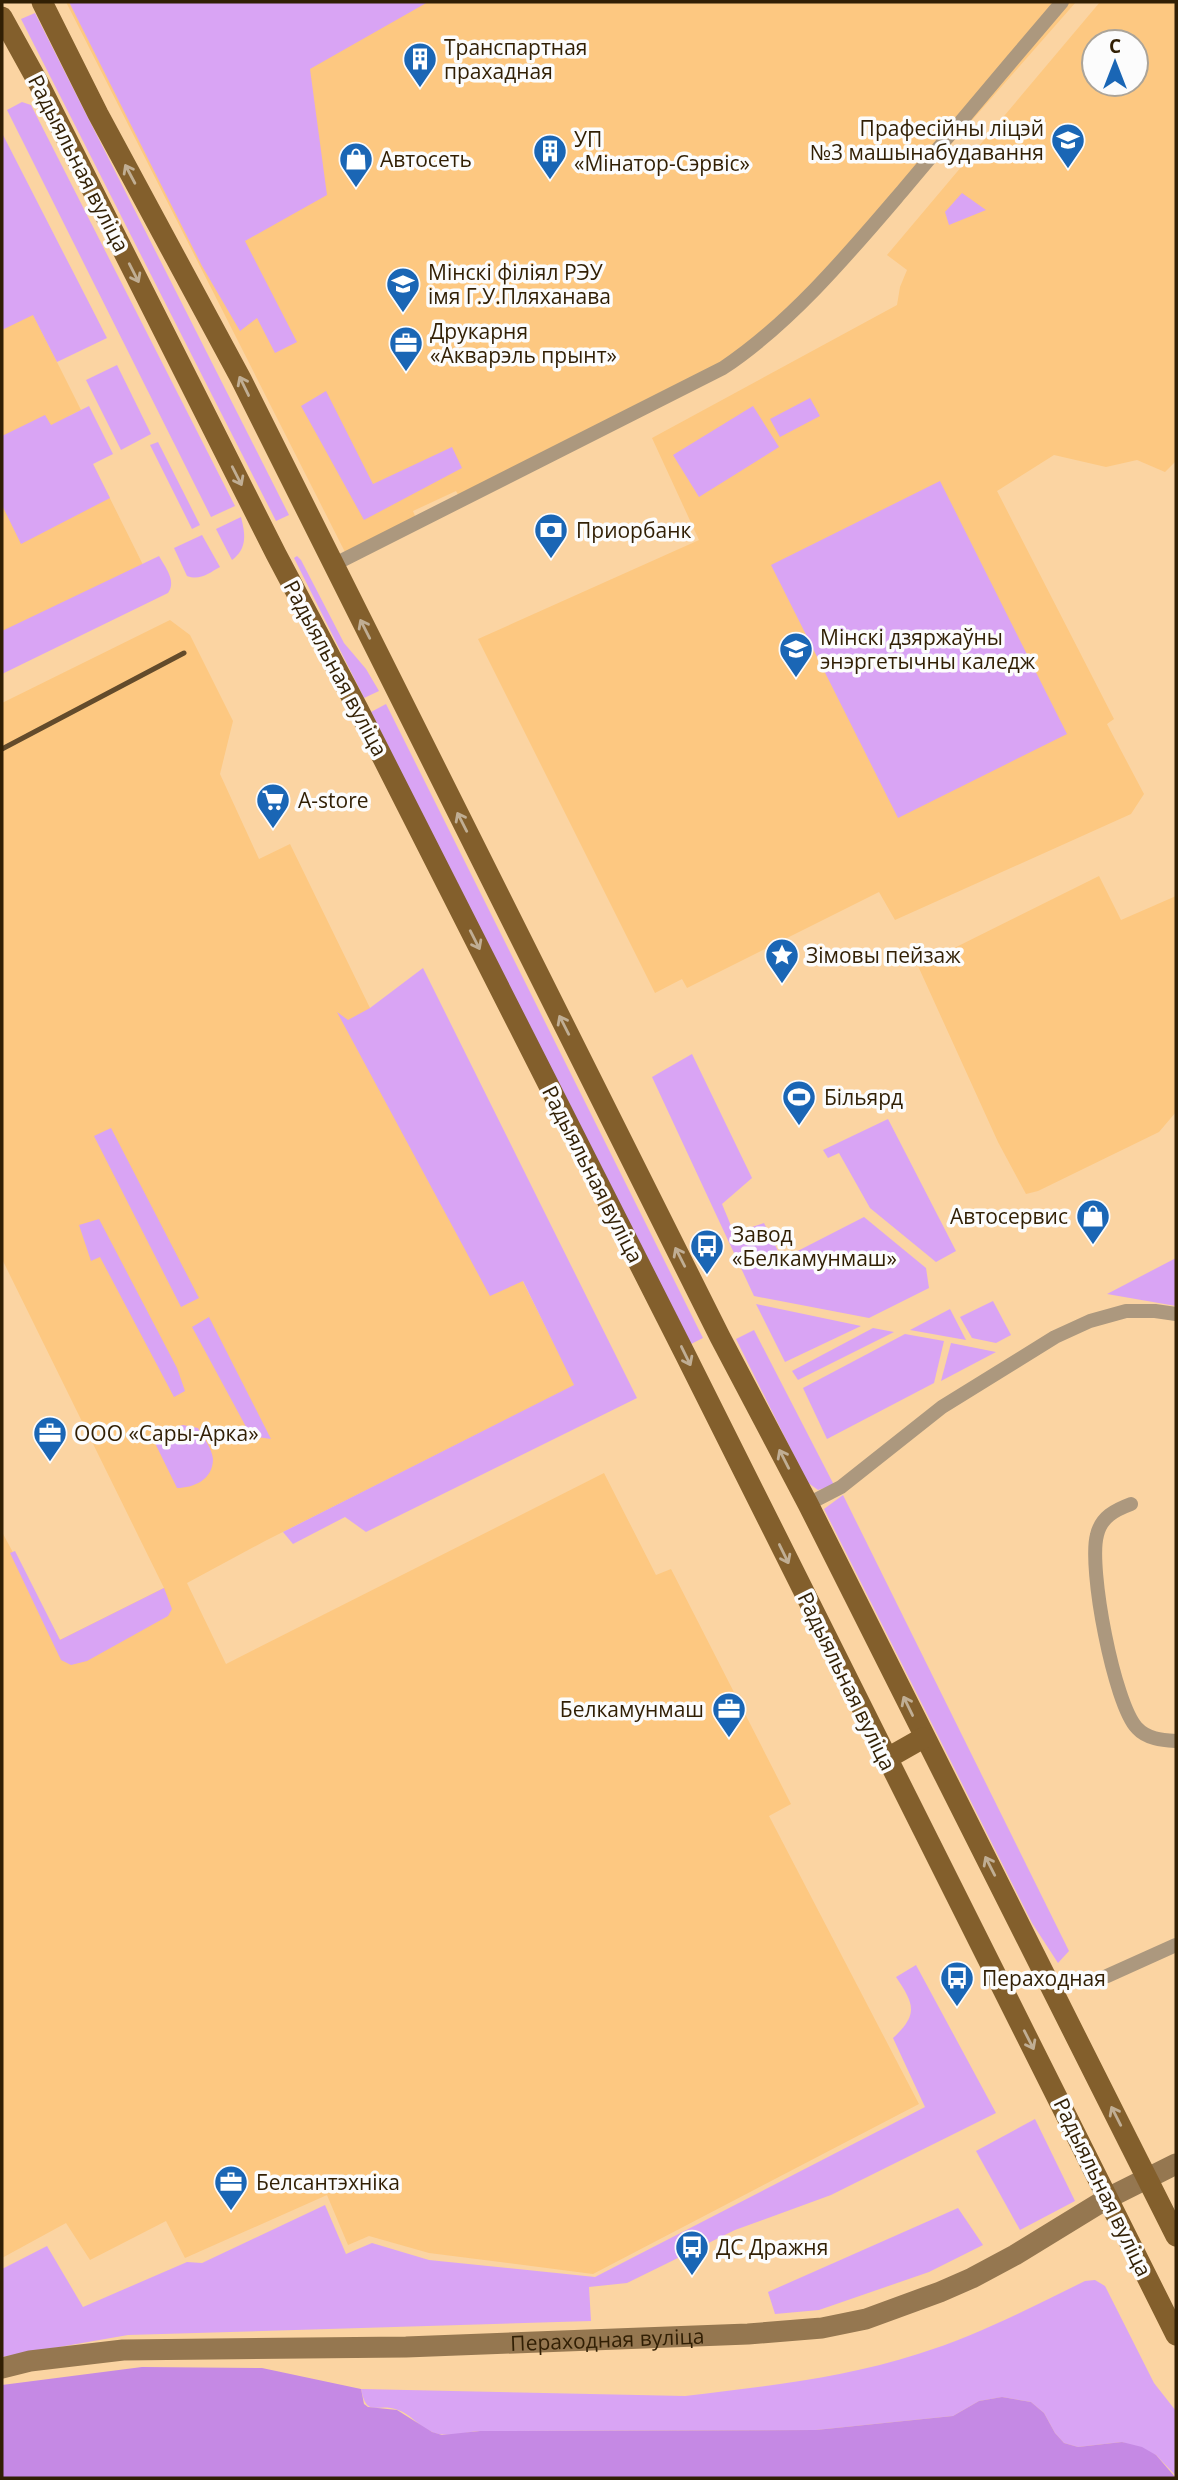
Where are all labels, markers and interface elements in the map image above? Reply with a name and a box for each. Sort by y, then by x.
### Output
north arrow [1080,28,1150,98]
place label: Транспартная прахадная [444,33,587,85]
text: С [1109,33,1121,59]
building icon: Транспартная прахадная [401,40,439,89]
street label: Радыяльная вуліца [22,70,136,256]
place label: Прафесійны ліцэй №3 машынабудавання [810,114,1044,166]
school or university icon: Прафесійны ліцэй №3 машынабудавання [1049,121,1087,170]
place label: УП «Мінатор-Сэрвіс» [574,125,750,177]
building icon: УП «Мінатор-Сэрвіс» [531,132,569,181]
shop icon: Автосеть [337,140,375,189]
place label: Автосеть [380,145,472,173]
one-way arrow [123,164,136,185]
place label: Мінскі філіял РЭУ імя Г.У.Пляханава [428,258,611,310]
one-way arrow [128,262,142,283]
school or university icon: Мінскі філіял РЭУ імя Г.У.Пляханава [384,265,422,314]
place label: Друкарня «Акварэль прынт» [430,317,617,369]
office icon: Друкарня «Акварэль прынт» [387,324,425,373]
one-way arrow [236,376,250,397]
one-way arrow [230,465,244,486]
bank icon: Приорбанк [532,511,570,560]
place label: Приорбанк [576,516,691,544]
street label: Радыяльная вуліца [278,575,394,761]
one-way arrow [357,619,371,640]
place label: Мінскі дзяржаўны энэргетычны каледж [820,623,1036,675]
school or university icon: Мінскі дзяржаўны энэргетычны каледж [777,630,815,679]
supermarket icon: А-store [254,781,292,830]
place label: А-store [298,786,369,814]
one-way arrow [454,812,468,833]
one-way arrow [468,929,482,950]
place icon: Зімовы пейзаж [763,936,801,985]
place label: Зімовы пейзаж [806,941,961,969]
one-way arrow [556,1015,570,1036]
sports icon: Більярд [780,1078,818,1127]
street label: Радыяльная вуліца [536,1081,650,1267]
place label: Більярд [824,1083,903,1111]
shop icon: Автосервис [1074,1197,1112,1246]
place label: Автосервис [950,1202,1068,1230]
place label: Завод «Белкамунмаш» [732,1220,897,1272]
bus stop icon: Завод «Белкамунмаш» [688,1227,726,1276]
one-way arrow [672,1247,686,1268]
one-way arrow [679,1345,693,1366]
office icon: ООО «Сары-Арка» [31,1414,69,1463]
place label: ООО «Сары-Арка» [74,1419,259,1447]
one-way arrow [777,1449,790,1470]
one-way arrow [777,1543,791,1564]
street label: Радыяльная вуліца [792,1587,902,1775]
office icon: Белкамунмаш [710,1690,748,1739]
place label: Белкамунмаш [560,1695,704,1723]
one-way arrow [900,1696,914,1717]
one-way arrow [982,1856,996,1877]
bus stop icon: Пераходная [938,1959,976,2008]
place label: Пераходная [982,1964,1106,1992]
one-way arrow [1023,2029,1037,2050]
street label: Радыяльная вуліца [1048,2093,1158,2281]
one-way arrow [1109,2106,1123,2127]
office icon: Белсантэхніка [212,2163,250,2212]
place label: Белсантэхніка [256,2168,400,2196]
bus stop icon: ДС Дражня [673,2228,711,2277]
place label: ДС Дражня [716,2233,828,2261]
street label: Пераходная вуліца [510,2322,705,2357]

